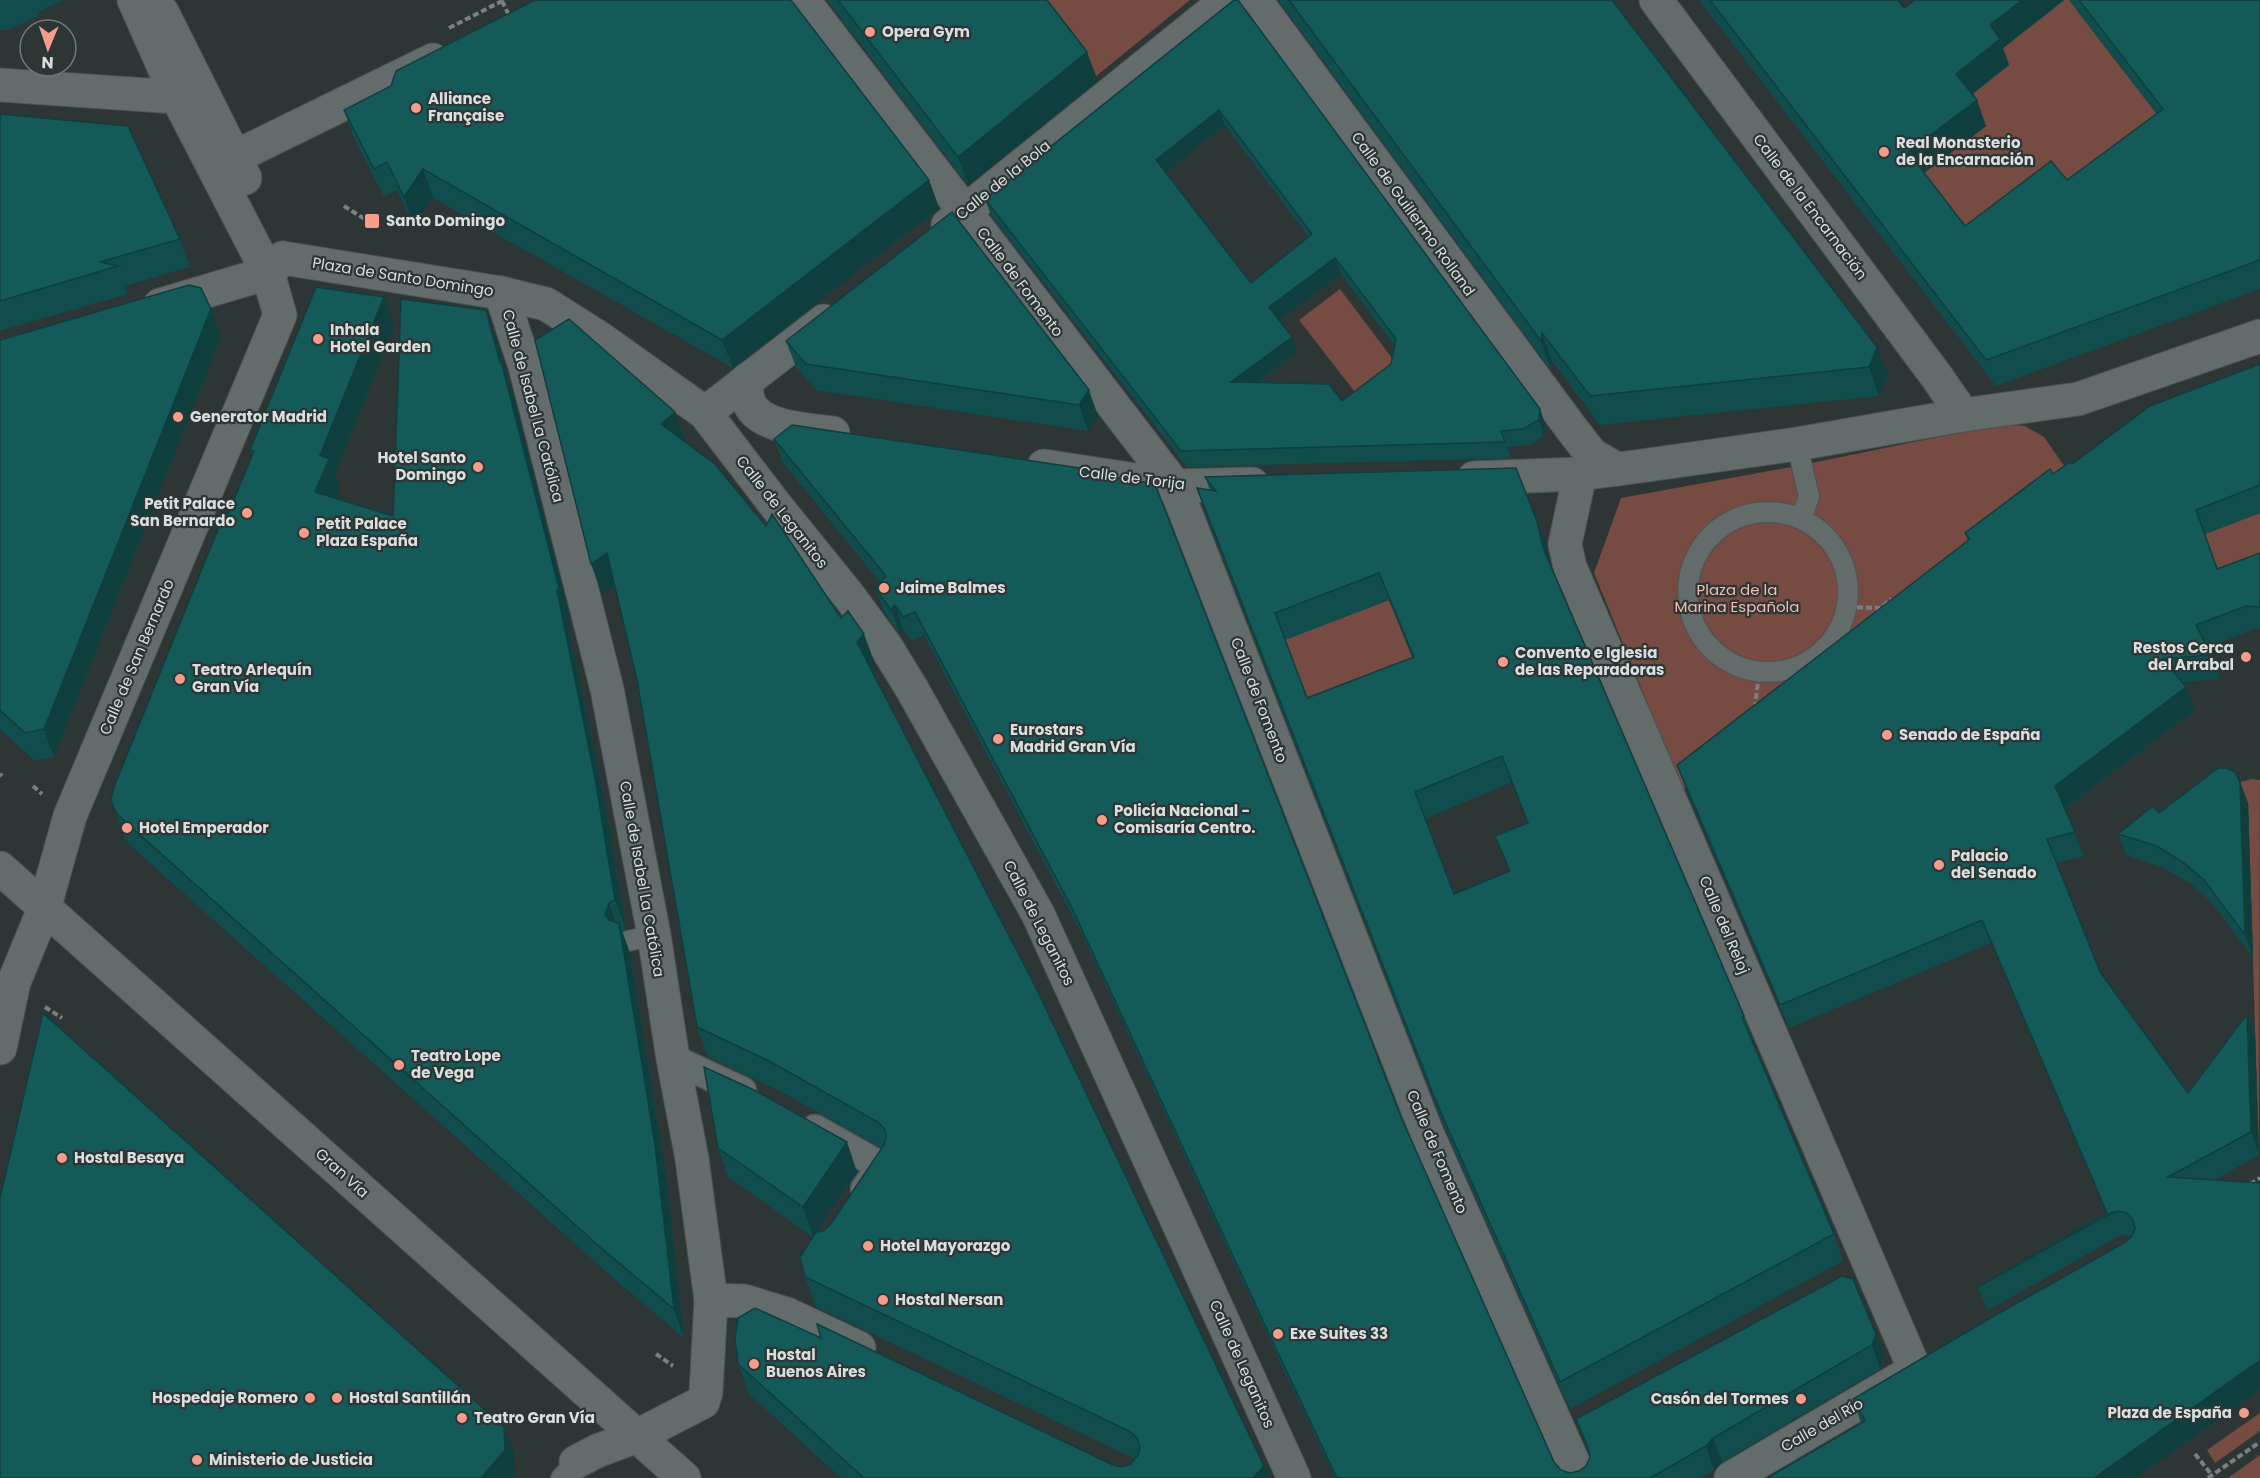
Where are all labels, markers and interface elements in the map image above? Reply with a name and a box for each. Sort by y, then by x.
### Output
north arrow [18,18,78,78]
place label: Opera Gym [882,21,970,42]
marker: Opera Gym [863,25,877,39]
text: N [41,51,54,74]
place label: Alliance Française [428,88,504,126]
marker: Alliance Française [409,101,423,115]
street label: Calle de Guillermo Rolland [1347,127,1480,300]
street label: Calle de la Encarnación [1749,129,1872,284]
place label: Real Monasterio de la Encarnación [1896,132,2034,170]
street label: Calle de la Bola [951,135,1054,224]
marker: Real Monasterio de la Encarnación [1877,145,1891,159]
place label: Santo Domingo [386,210,505,231]
marker: Santo Domingo [363,212,381,230]
street label: Calle de Fomento [972,223,1069,341]
street label: Plaza de Santo Domingo [311,252,495,301]
street label: Calle de Isabel La Católica [498,307,569,505]
place label: Inhala Hotel Garden [330,319,431,357]
marker: Inhala Hotel Garden [311,332,325,346]
place label: Generator Madrid [190,406,327,427]
marker: Generator Madrid [171,410,185,424]
place label: Hotel Santo Domingo [377,447,466,485]
street label: Calle de Leganitos [732,451,833,573]
marker: Hotel Santo Domingo [471,460,485,474]
street label: Calle de Torija [1078,461,1186,494]
place label: Petit Palace San Bernardo [130,493,235,531]
marker: Petit Palace San Bernardo [240,506,254,520]
place label: Petit Palace Plaza España [316,513,418,551]
marker: Petit Palace Plaza España [297,526,311,540]
street label: Calle de San Bernardo [94,576,179,738]
place label: Jaime Balmes [896,577,1006,598]
park label: Plaza de la Marina Española [1675,579,1799,617]
marker: Jaime Balmes [877,581,891,595]
street label: Calle de Fomento [1226,634,1293,765]
place label: Restos Cerca del Arrabal [2133,637,2234,675]
place label: Convento e Iglesia de las Reparadoras [1515,642,1664,680]
marker: Restos Cerca del Arrabal [2239,650,2253,664]
marker: Convento e Iglesia de las Reparadoras [1496,655,1510,669]
place label: Teatro Arlequín Gran Vía [192,659,312,697]
marker: Teatro Arlequín Gran Vía [173,672,187,686]
place label: Eurostars Madrid Gran Vía [1010,719,1136,757]
place label: Senado de España [1899,724,2040,745]
marker: Senado de España [1880,728,1894,742]
marker: Eurostars Madrid Gran Vía [991,732,1005,746]
street label: Calle de Isabel La Católica [615,779,670,979]
place label: Policía Nacional - Comisaría Centro. [1114,800,1256,838]
marker: Policía Nacional - Comisaría Centro. [1095,813,1109,827]
place label: Hotel Emperador [139,817,269,838]
marker: Hotel Emperador [120,821,134,835]
place label: Palacio del Senado [1951,845,2037,883]
street label: Calle de Leganitos [999,856,1080,989]
marker: Palacio del Senado [1932,858,1946,872]
street label: Calle del Reloj [1694,872,1755,977]
place label: Teatro Lope de Vega [411,1045,501,1083]
marker: Teatro Lope de Vega [392,1058,406,1072]
street label: Calle de Fomento [1402,1087,1473,1217]
street label: Gran Vía [311,1143,374,1202]
place label: Hostal Besaya [74,1147,184,1168]
marker: Hostal Besaya [55,1151,69,1165]
place label: Hotel Mayorazgo [880,1235,1011,1256]
marker: Hotel Mayorazgo [861,1239,875,1253]
place label: Hostal Nersan [895,1289,1003,1310]
marker: Hostal Nersan [876,1293,890,1307]
street label: Calle de Leganitos [1205,1296,1280,1431]
place label: Exe Suites 33 [1290,1323,1388,1344]
marker: Exe Suites 33 [1271,1327,1285,1341]
place label: Hostal Buenos Aires [766,1344,866,1382]
marker: Hostal Buenos Aires [747,1357,761,1371]
place label: Hospedaje Romero [152,1387,298,1408]
place label: Hostal Santillán [349,1387,471,1408]
place label: Casón del Tormes [1651,1388,1789,1409]
marker: Hospedaje Romero [303,1391,317,1405]
marker: Hostal Santillán [330,1391,344,1405]
street label: Calle del Río [1777,1392,1867,1457]
marker: Casón del Tormes [1794,1392,1808,1406]
place label: Plaza de España [2107,1402,2232,1423]
marker: Plaza de España [2237,1406,2251,1420]
place label: Teatro Gran Vía [474,1407,595,1428]
marker: Teatro Gran Vía [455,1411,469,1425]
place label: Ministerio de Justicia [209,1449,373,1470]
marker: Ministerio de Justicia [190,1453,204,1467]

